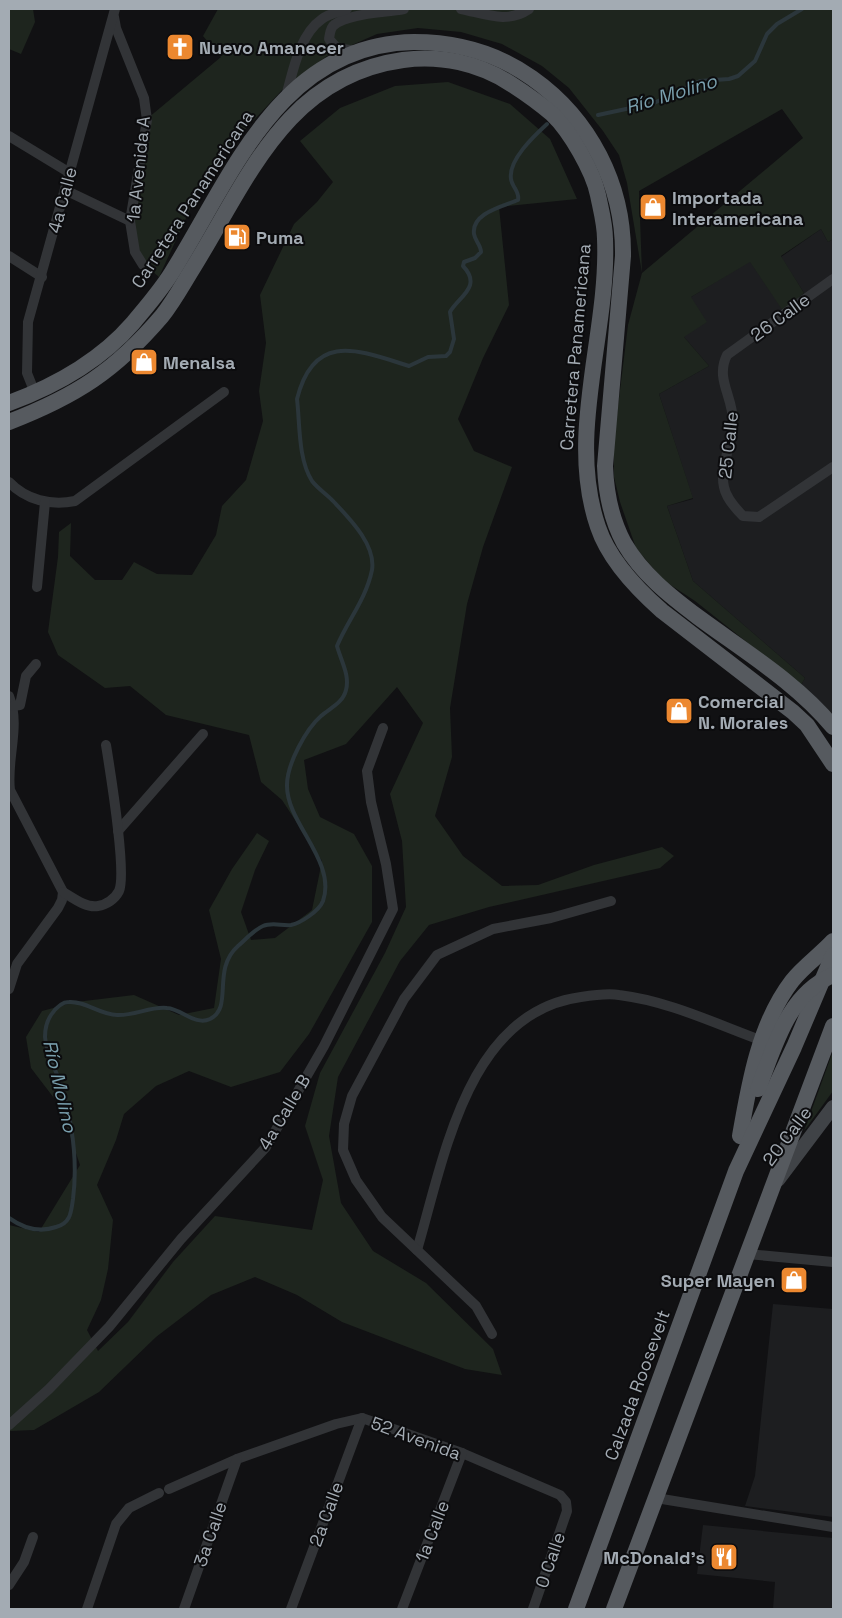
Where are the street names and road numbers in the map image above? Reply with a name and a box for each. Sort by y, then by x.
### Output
street label: Carretera Panamericana [126,106,258,292]
street label: 1a Avenida A [121,115,155,223]
street label: 4a Calle [42,164,82,236]
street label: Carretera Panamericana [554,243,596,451]
street label: 26 Calle [746,288,814,346]
street label: 25 Calle [713,410,743,480]
street label: 4a Calle B [252,1070,316,1154]
street label: 20 Calle [757,1102,817,1170]
street label: Calzada Roosevelt [599,1307,675,1463]
street label: 52 Avenida [368,1411,464,1465]
street label: 2a Calle [304,1478,348,1550]
street label: 1a Calle [410,1497,454,1565]
street label: 3a Calle [188,1498,232,1570]
street label: 0 Calle [530,1529,570,1591]

